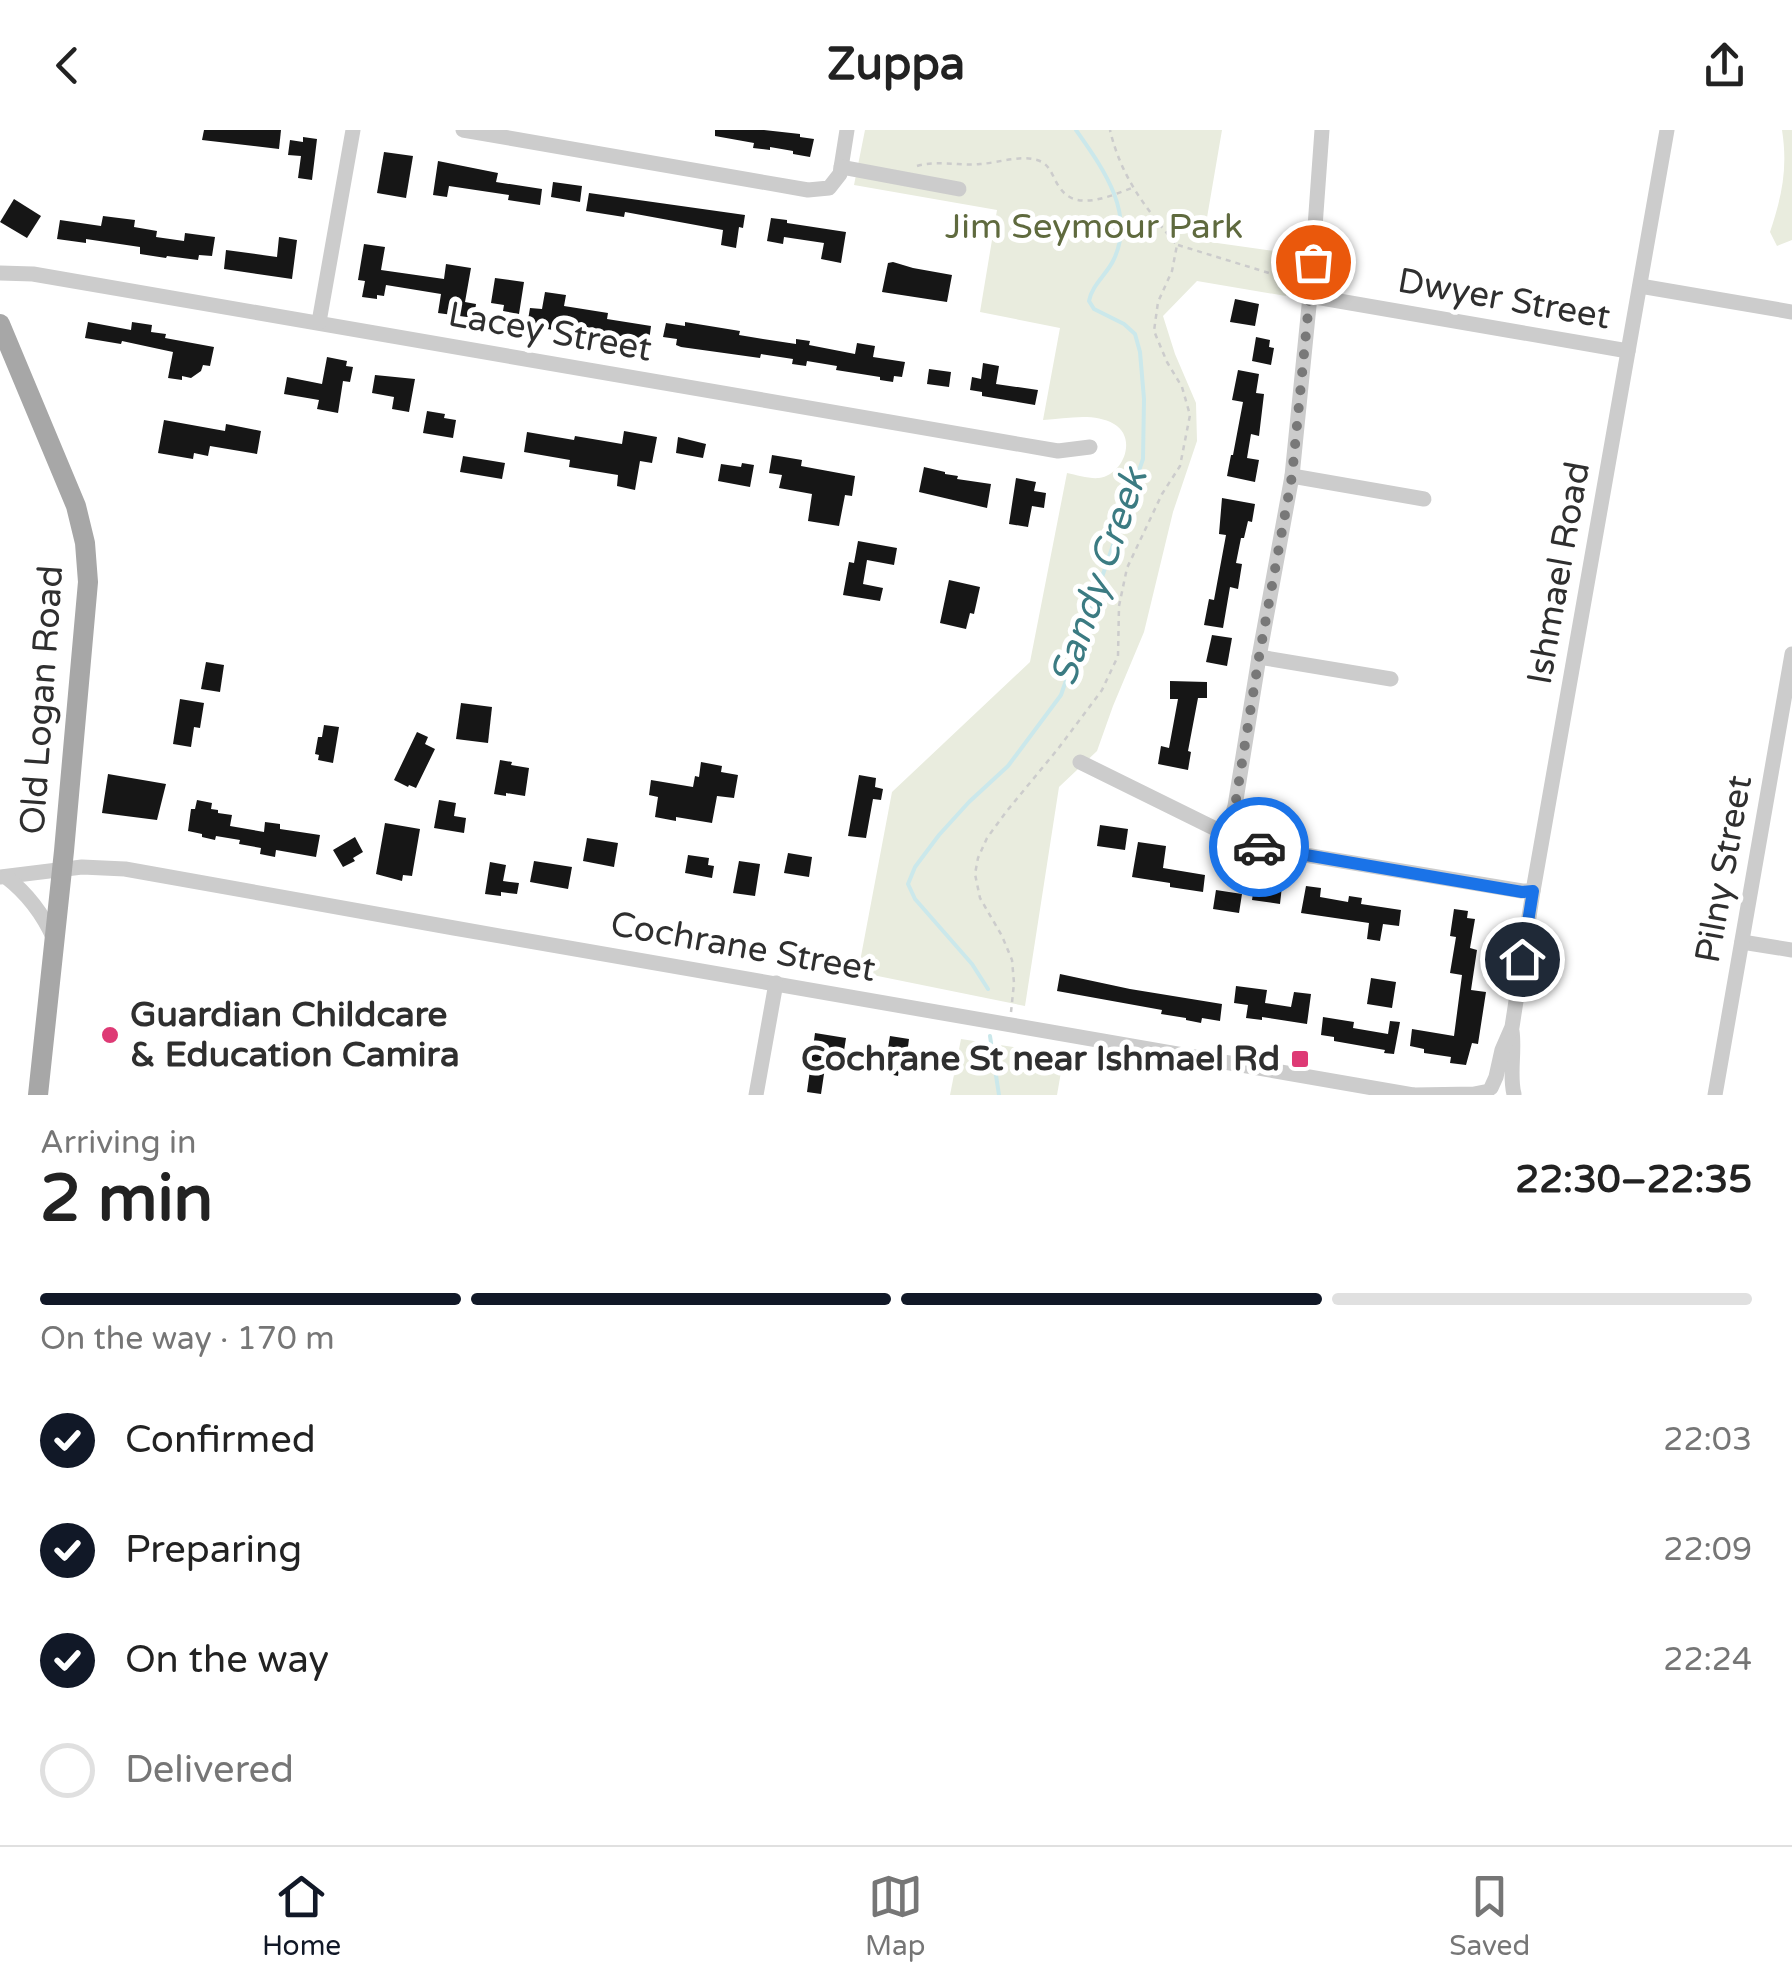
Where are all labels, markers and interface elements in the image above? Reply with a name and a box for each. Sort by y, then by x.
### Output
icon: back [40,38,95,93]
text: Zuppa [827,38,965,92]
icon: share [1697,38,1752,93]
park label: Jim Seymour Park [945,206,1243,248]
pin [1271,220,1356,305]
icon: bag [1286,235,1341,290]
street label: Dwyer Street [1395,260,1613,338]
street label: Lacey Street [445,293,655,371]
street label: Ishmael Road [1519,459,1599,687]
water label: Sandy Creek [1040,460,1158,691]
street label: Old Logan Road [12,564,72,836]
street label: Pilny Street [1687,772,1761,966]
courier [1209,797,1309,897]
icon: car [1232,820,1287,875]
street label: Cochrane Street [607,903,879,991]
pin [1480,917,1565,1002]
icon: home [1495,932,1550,987]
place label: Guardian Childcare & Education Camira [130,994,460,1076]
marker: Guardian Childcare & Education Camira [99,1024,121,1046]
place label: Cochrane St near Ishmael Rd [801,1038,1280,1080]
marker: Cochrane St near Ishmael Rd [1289,1048,1311,1070]
text: Arriving in [40,1124,197,1162]
text: 22:30–22:35 [1515,1157,1752,1203]
text: 2 min [40,1160,213,1239]
text: On the way · 170 m [40,1320,335,1358]
icon: check [40,1413,95,1468]
text: Confirmed [125,1417,316,1463]
text: 22:03 [1663,1421,1752,1459]
icon: check [40,1523,95,1578]
text: Preparing [125,1527,302,1573]
text: 22:09 [1663,1531,1752,1569]
icon: check [40,1633,95,1688]
text: On the way [125,1637,329,1683]
text: 22:24 [1663,1641,1752,1679]
text: Delivered [125,1747,294,1793]
tab: Home [262,1869,341,1963]
tab: Map [865,1869,925,1963]
tab: Saved [1449,1869,1530,1963]

